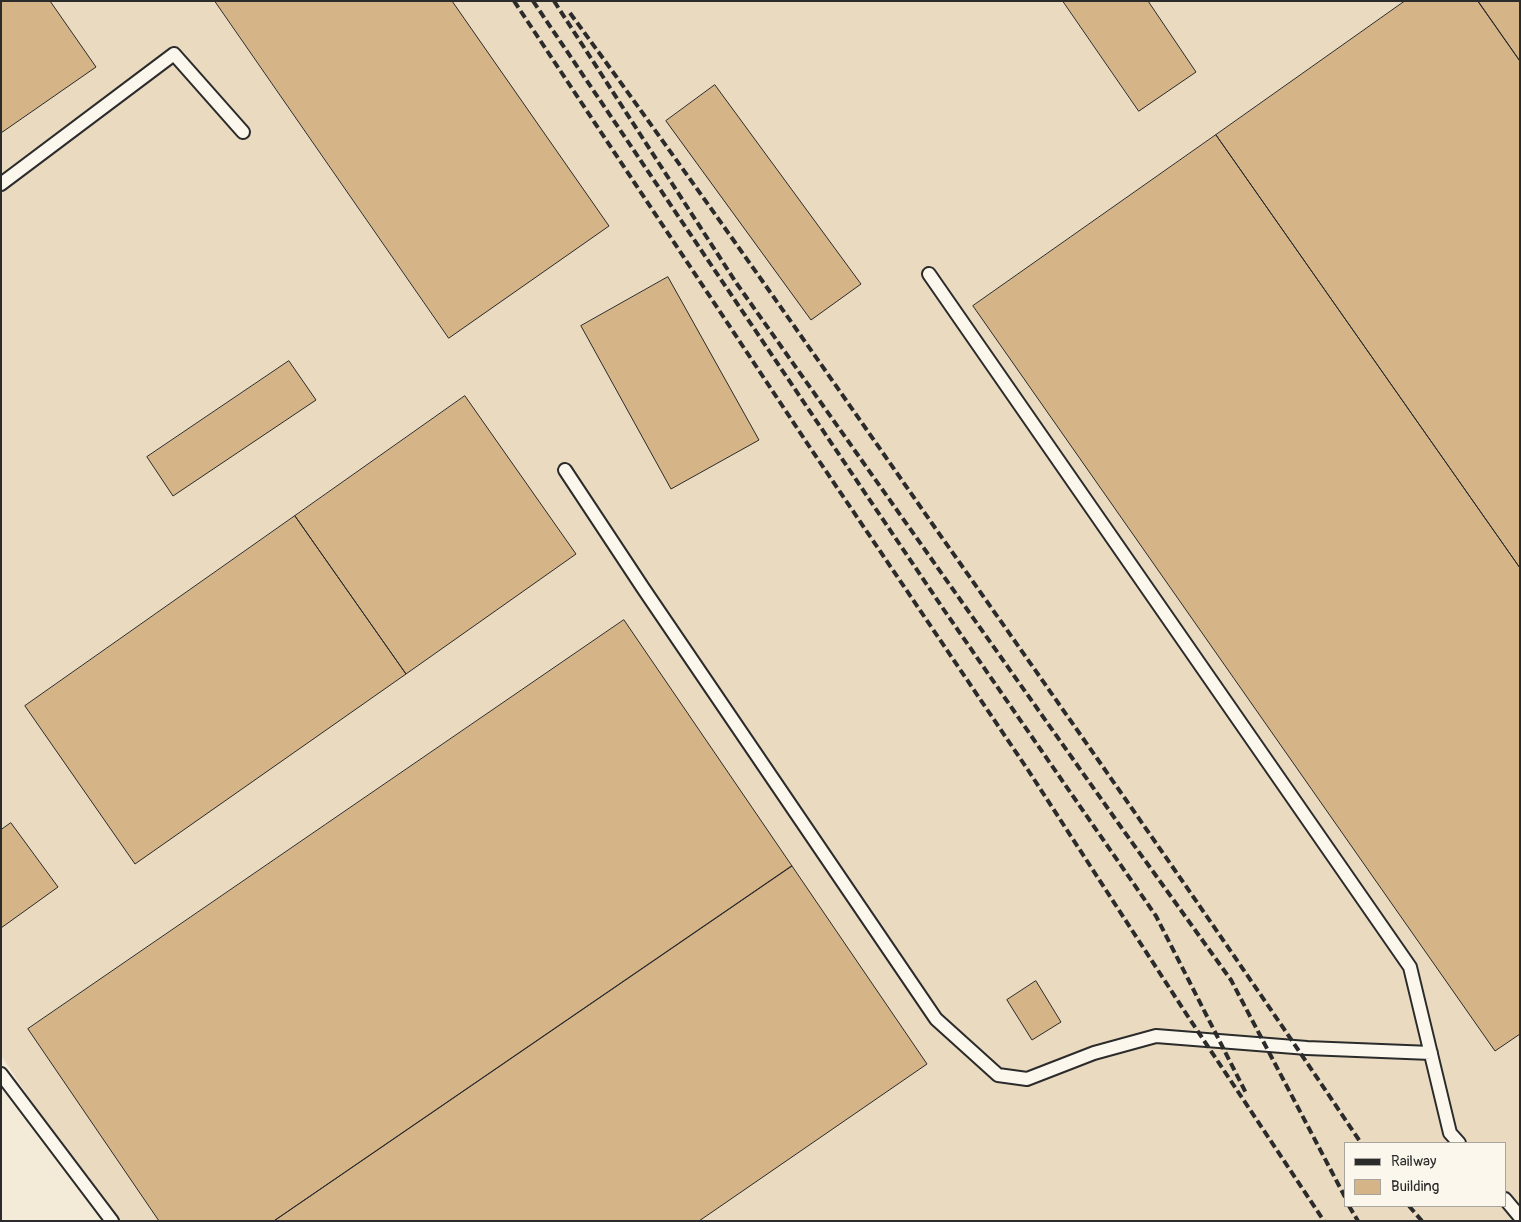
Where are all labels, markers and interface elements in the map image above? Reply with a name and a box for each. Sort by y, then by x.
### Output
legend [1344,1142,1506,1207]
text: Railway [1391,1152,1436,1171]
text: Building [1391,1177,1439,1196]

